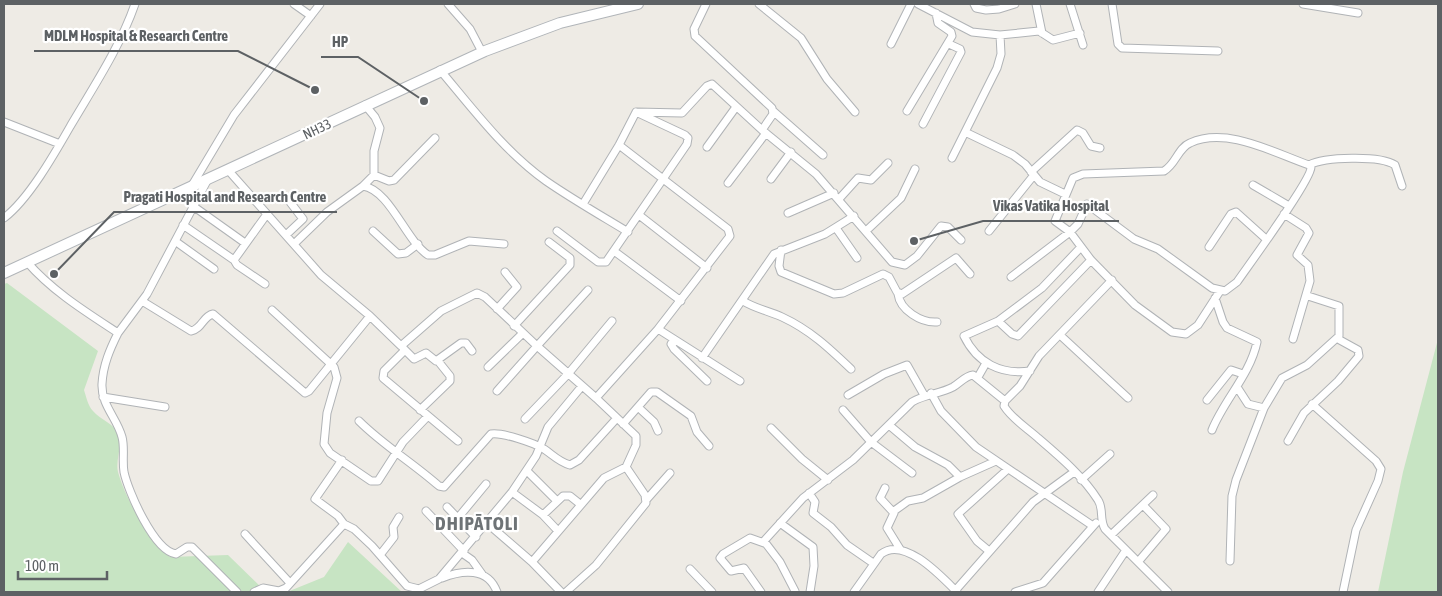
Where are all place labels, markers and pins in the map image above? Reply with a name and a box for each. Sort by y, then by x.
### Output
callout: MDLM Hospital & Research Centre [34,21,238,51]
callout: HP [321,27,358,57]
callout: Pragati Hospital and Research Centre [114,182,337,212]
callout: Vikas Vatika Hospital [983,191,1119,221]

